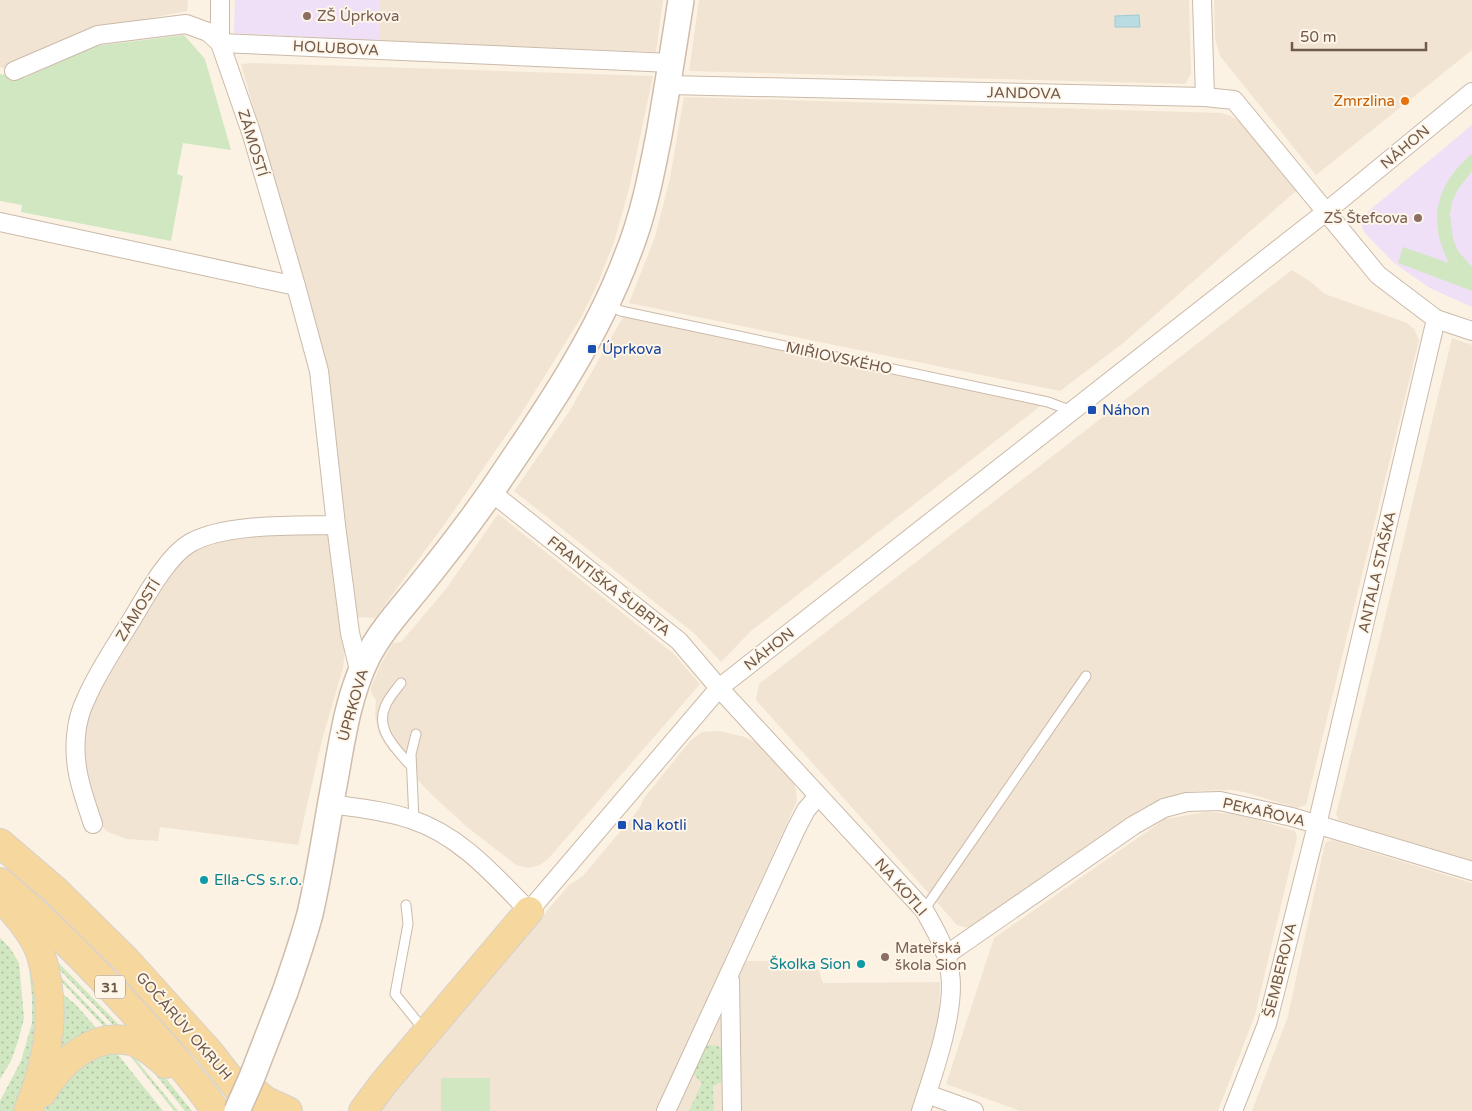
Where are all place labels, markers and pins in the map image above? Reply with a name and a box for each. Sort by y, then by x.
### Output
place label: ZŠ Úprkova [317,7,399,25]
marker: ZŠ Úprkova [301,10,313,22]
place label: Zmrzlina [1333,92,1395,110]
marker: Zmrzlina [1399,95,1411,107]
place label: ZŠ Štefcova [1324,209,1408,227]
marker: ZŠ Štefcova [1412,212,1424,224]
place label: Úprkova [602,340,662,358]
marker: Úprkova [586,343,598,355]
place label: Náhon [1102,401,1150,419]
marker: Náhon [1086,404,1098,416]
place label: Na kotli [632,816,687,834]
marker: Na kotli [616,819,628,831]
place label: Ella-CS s.r.o. [214,871,302,889]
marker: Ella-CS s.r.o. [198,874,210,886]
place label: Mateřská škola Sion [895,939,967,974]
marker: Mateřská škola Sion [879,951,891,963]
place label: Školka Sion [770,955,851,973]
marker: Školka Sion [855,958,867,970]

